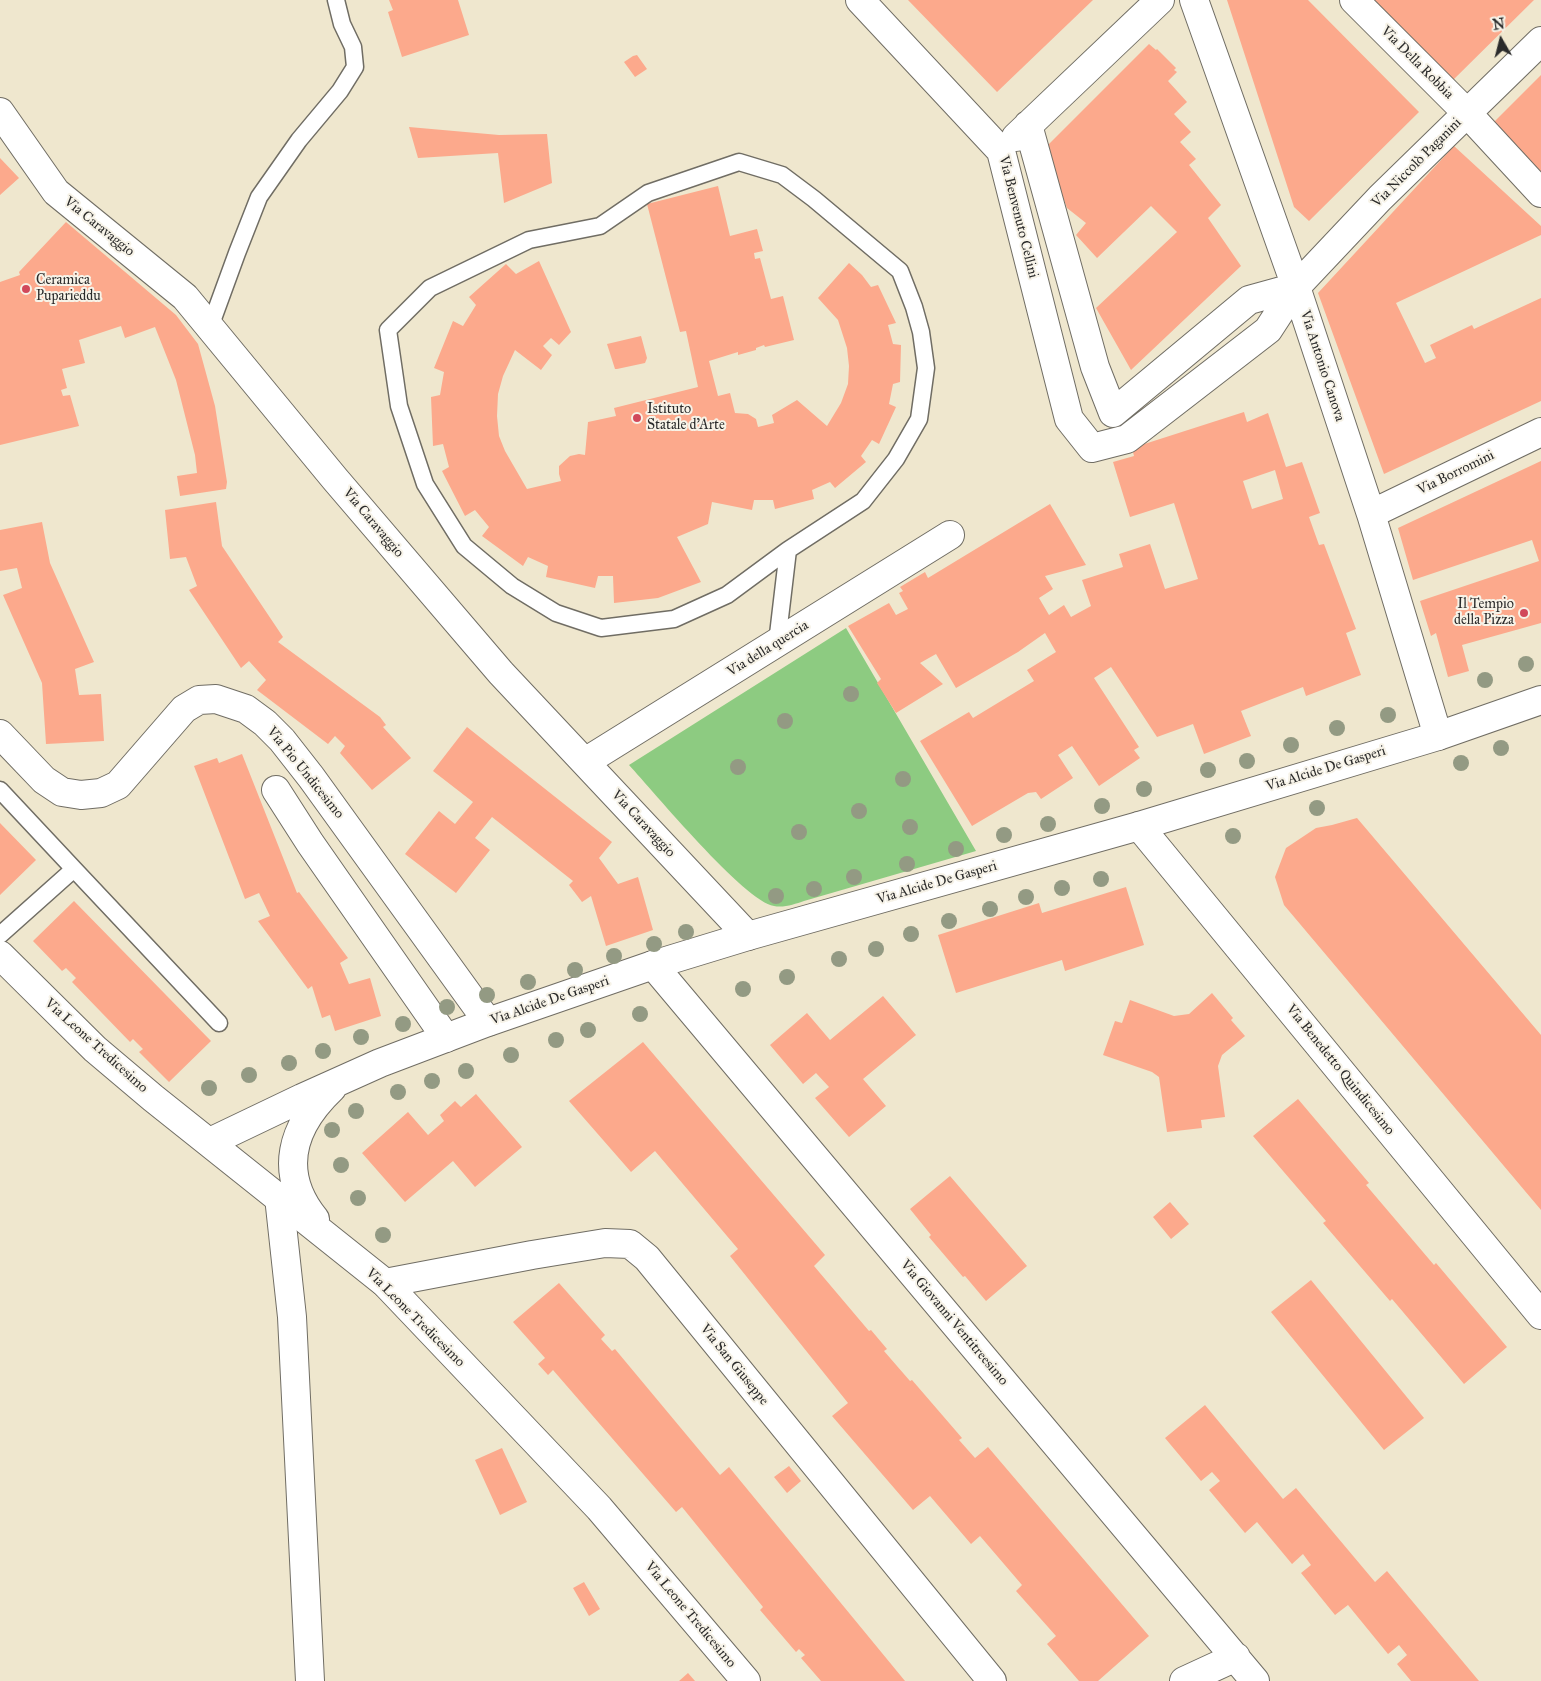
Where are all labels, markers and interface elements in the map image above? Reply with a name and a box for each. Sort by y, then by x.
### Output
north arrow [1476,15,1526,65]
text: N [1492,15,1506,34]
street label: Via Della Robbia [1377,23,1457,103]
street label: Via Niccolò Paganini [1369,115,1465,211]
street label: Via Benvenuto Cellini [995,154,1041,280]
street label: Via Caravaggio [60,194,138,260]
place label: Ceramica Puparieddu [36,273,101,306]
marker: Ceramica Puparieddu [20,283,32,295]
street label: Via Antonio Canova [1296,308,1348,424]
place label: Istituto Statale d'Arte [647,402,725,434]
marker: Istituto Statale d'Arte [631,412,643,424]
street label: Via Borromini [1415,447,1497,499]
street label: Via Caravaggio [339,485,407,561]
place label: Il Tempio della Pizza [1454,597,1514,630]
marker: Il Tempio della Pizza [1518,607,1530,619]
street label: Via della quercia [724,617,812,681]
street label: Via Pio Undicesimo [263,724,347,822]
street label: Via Alcide De Gasperi [1264,743,1388,795]
street label: Via Caravaggio [608,787,678,861]
street label: Via Alcide De Gasperi [875,858,999,908]
street label: Via Alcide De Gasperi [488,973,612,1029]
street label: Via Leone Tredicesimo [41,995,151,1097]
street label: Via Benedetto Quindicesimo [1282,1001,1398,1139]
street label: Via Giovanni Ventitreesimo [897,1257,1011,1389]
street label: Via Leone Tredicesimo [362,1265,468,1371]
street label: Via San Giuseppe [696,1321,772,1409]
street label: Via Leone Tredicesimo [641,1559,739,1671]

